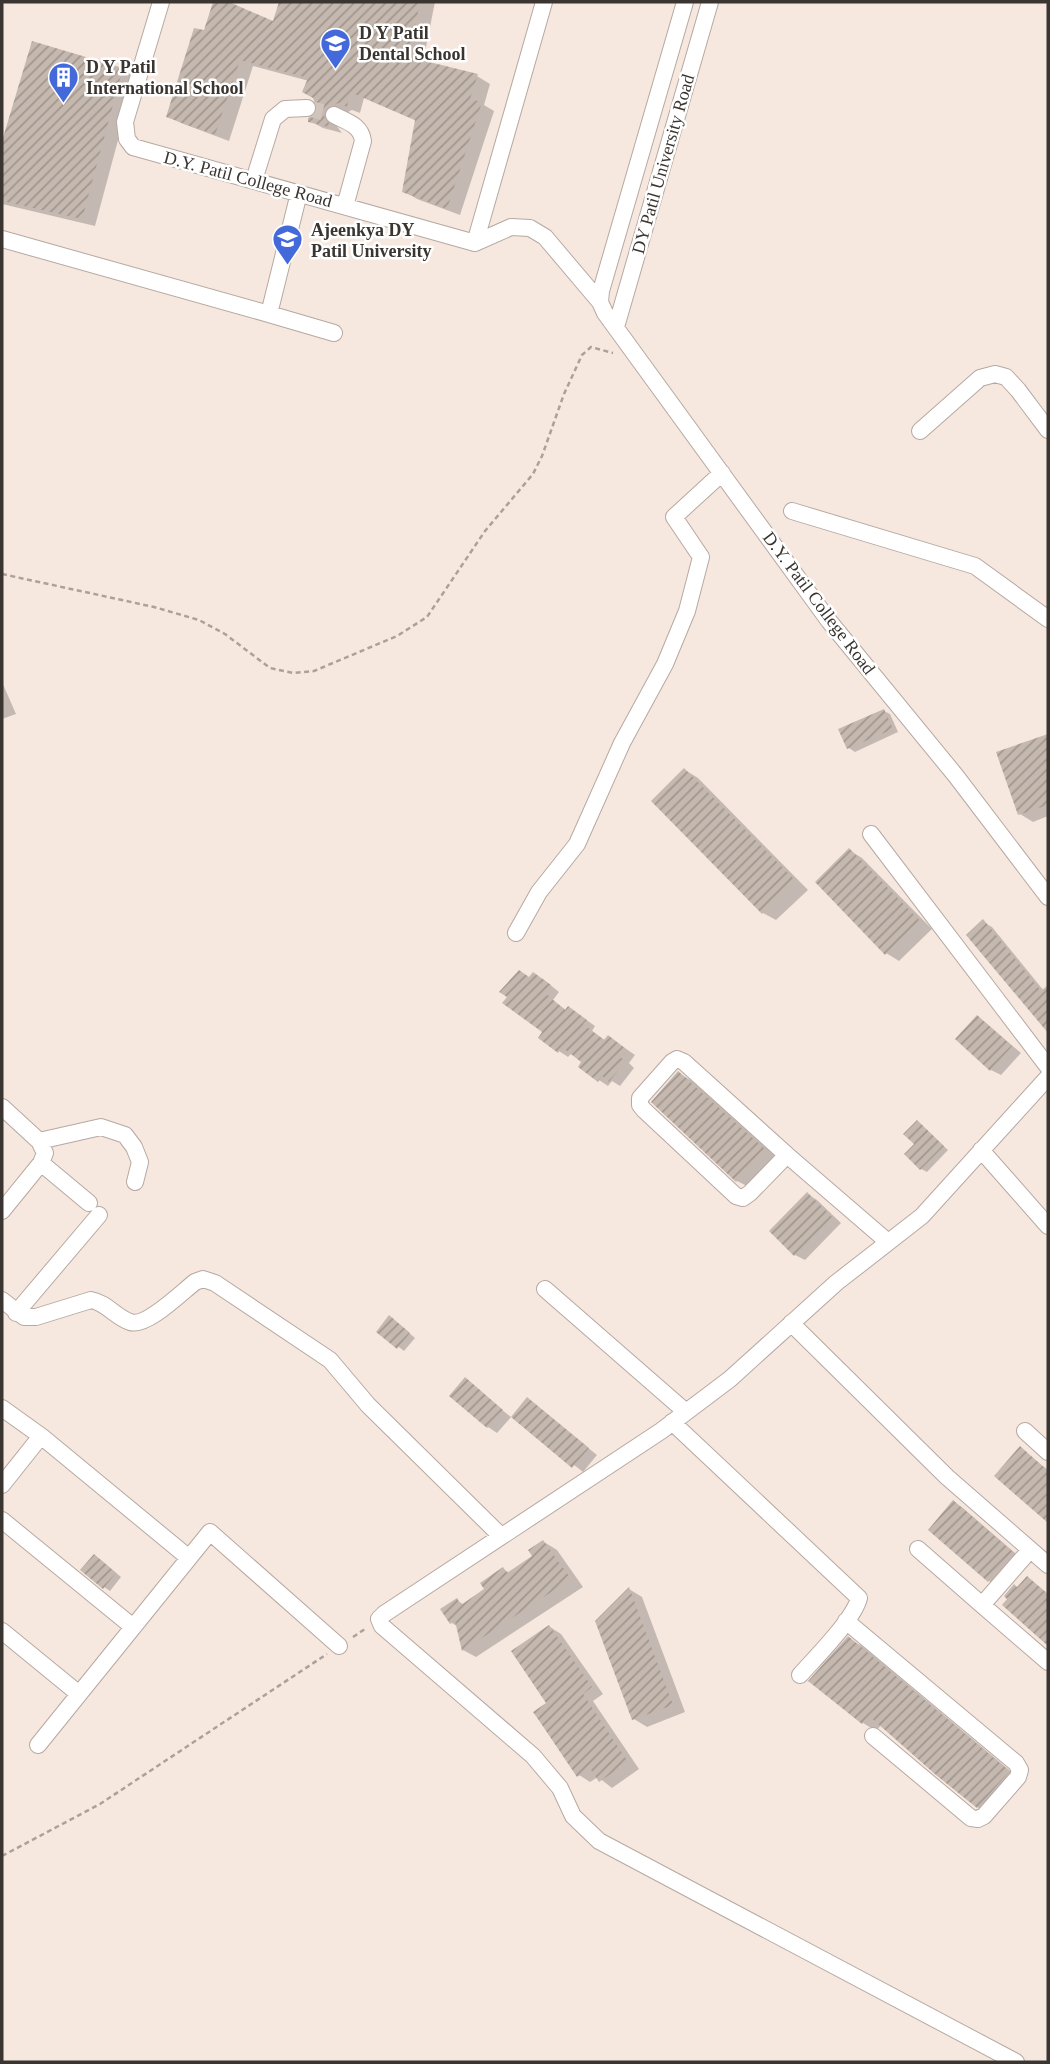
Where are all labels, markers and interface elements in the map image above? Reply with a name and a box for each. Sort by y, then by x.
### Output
place label: D Y Patil Dental School [359,23,466,64]
school or university icon: D Y Patil Dental School [319,26,353,70]
place label: D Y Patil International School [86,57,244,98]
building icon: D Y Patil International School [46,60,80,104]
street label: DY Patil University Road [628,72,698,256]
street label: D.Y. Patil College Road [162,147,334,211]
place label: Ajeenkya DY Patil University [311,220,431,261]
school or university icon: Ajeenkya DY Patil University [271,223,305,267]
street label: D.Y. Patil College Road [759,528,879,678]

